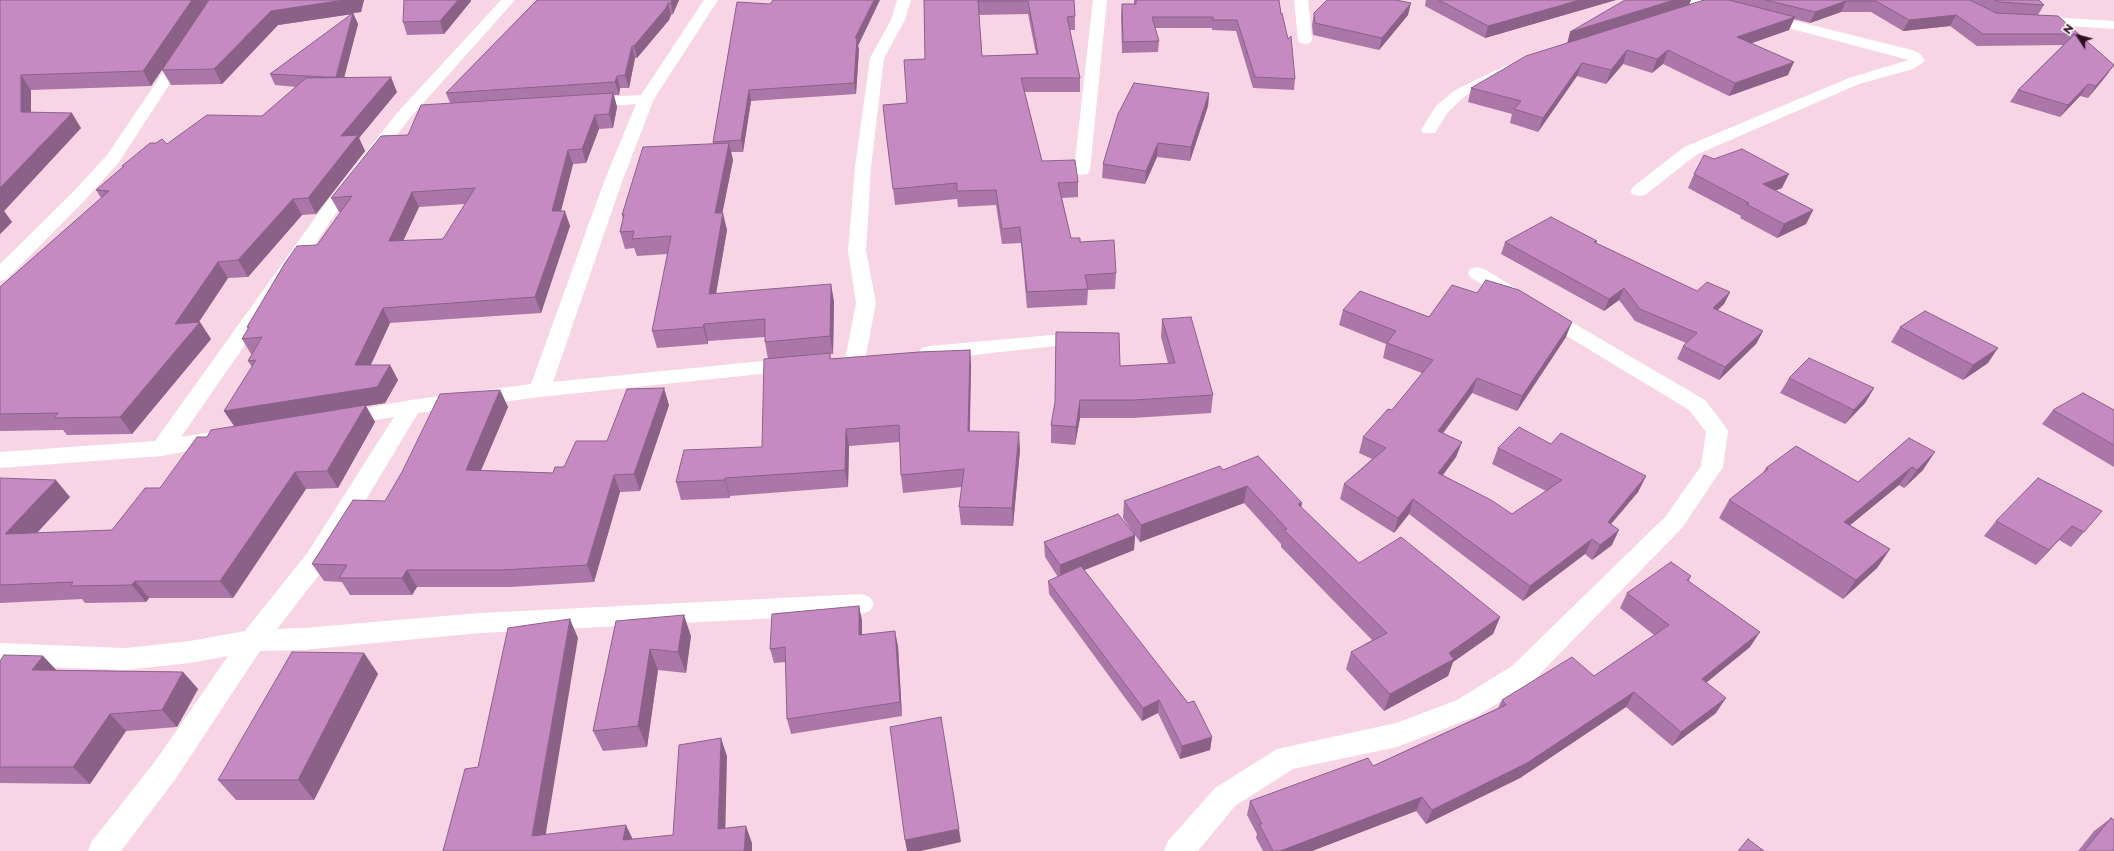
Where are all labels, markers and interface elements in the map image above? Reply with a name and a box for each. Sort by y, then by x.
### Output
north arrow [2058,16,2098,56]
text: N [2060,21,2077,37]

